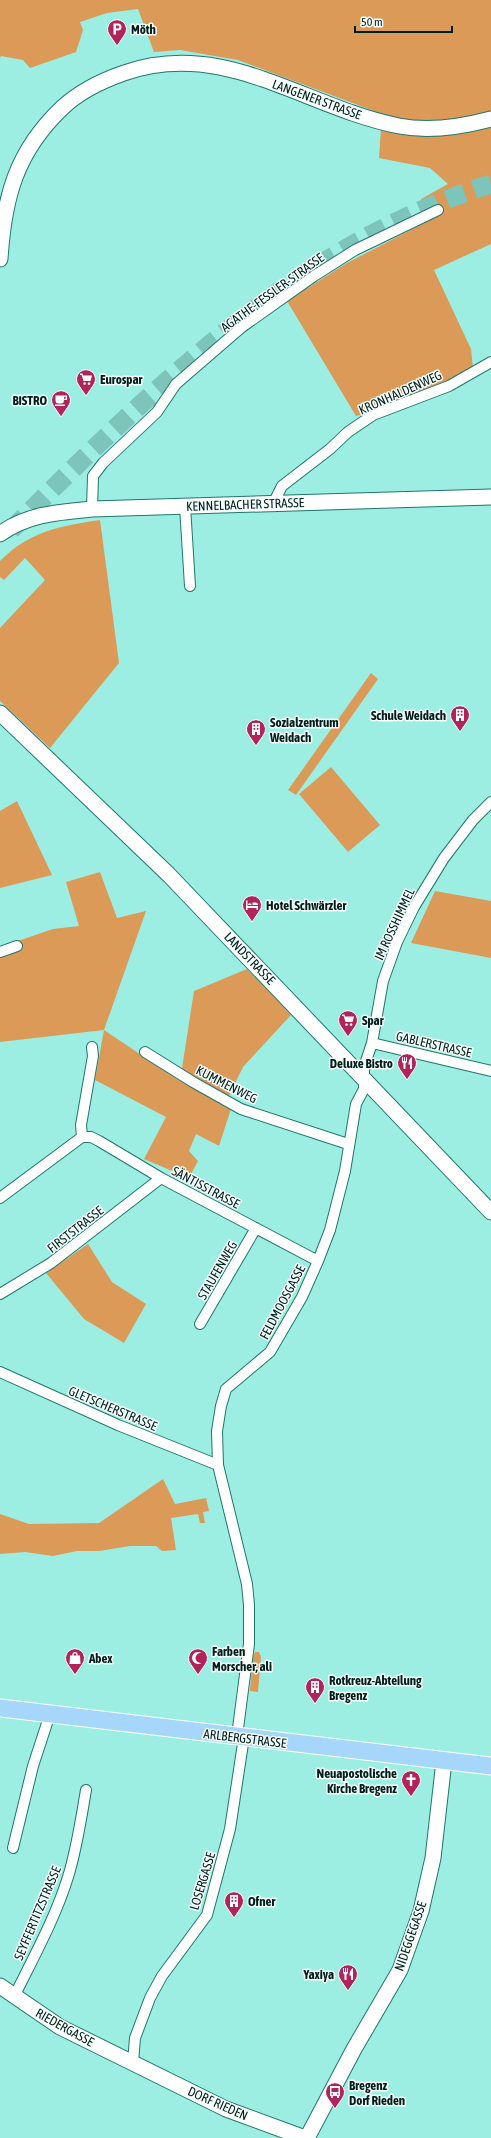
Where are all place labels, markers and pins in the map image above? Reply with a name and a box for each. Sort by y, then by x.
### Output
parking icon: Möth [106,18,128,46]
place label: Möth [131,22,156,37]
supermarket icon: Eurospar [75,368,97,396]
place label: Eurospar [100,372,144,387]
cafe icon: BISTRO [50,389,72,417]
place label: BISTRO [12,393,47,408]
building icon: Schule Weidach [449,704,471,732]
place label: Schule Weidach [371,708,446,723]
place label: Sozialzentrum Weidach [269,715,339,745]
building icon: Sozialzentrum Weidach [245,718,267,746]
hotel icon: Hotel Schwärzler [241,894,263,922]
place label: Hotel Schwärzler [266,898,347,913]
supermarket icon: Spar [337,1009,359,1037]
place label: Spar [362,1013,385,1028]
restaurant icon: Deluxe Bistro [396,1052,418,1080]
place label: Deluxe Bistro [330,1056,393,1071]
place label: Farben Morscher, ali [212,1644,272,1674]
shop icon: Abex [64,1647,86,1675]
mosque icon: Farben Morscher, ali [187,1647,209,1675]
place label: Abex [88,1651,113,1666]
place label: Rotkreuz-Abteilung Bregenz [329,1673,422,1703]
building icon: Rotkreuz-Abteilung Bregenz [304,1676,326,1704]
place label: Neuapostolische Kirche Bregenz [316,1766,397,1796]
church icon: Neuapostolische Kirche Bregenz [400,1769,422,1797]
building icon: Ofner [223,1890,245,1918]
place label: Ofner [248,1894,276,1909]
restaurant icon: Yaxiya [337,1963,359,1991]
place label: Yaxiya [302,1967,334,1982]
place label: Bregenz Dorf Rieden [349,2078,405,2108]
bus stop icon: Bregenz Dorf Rieden [324,2081,346,2109]

